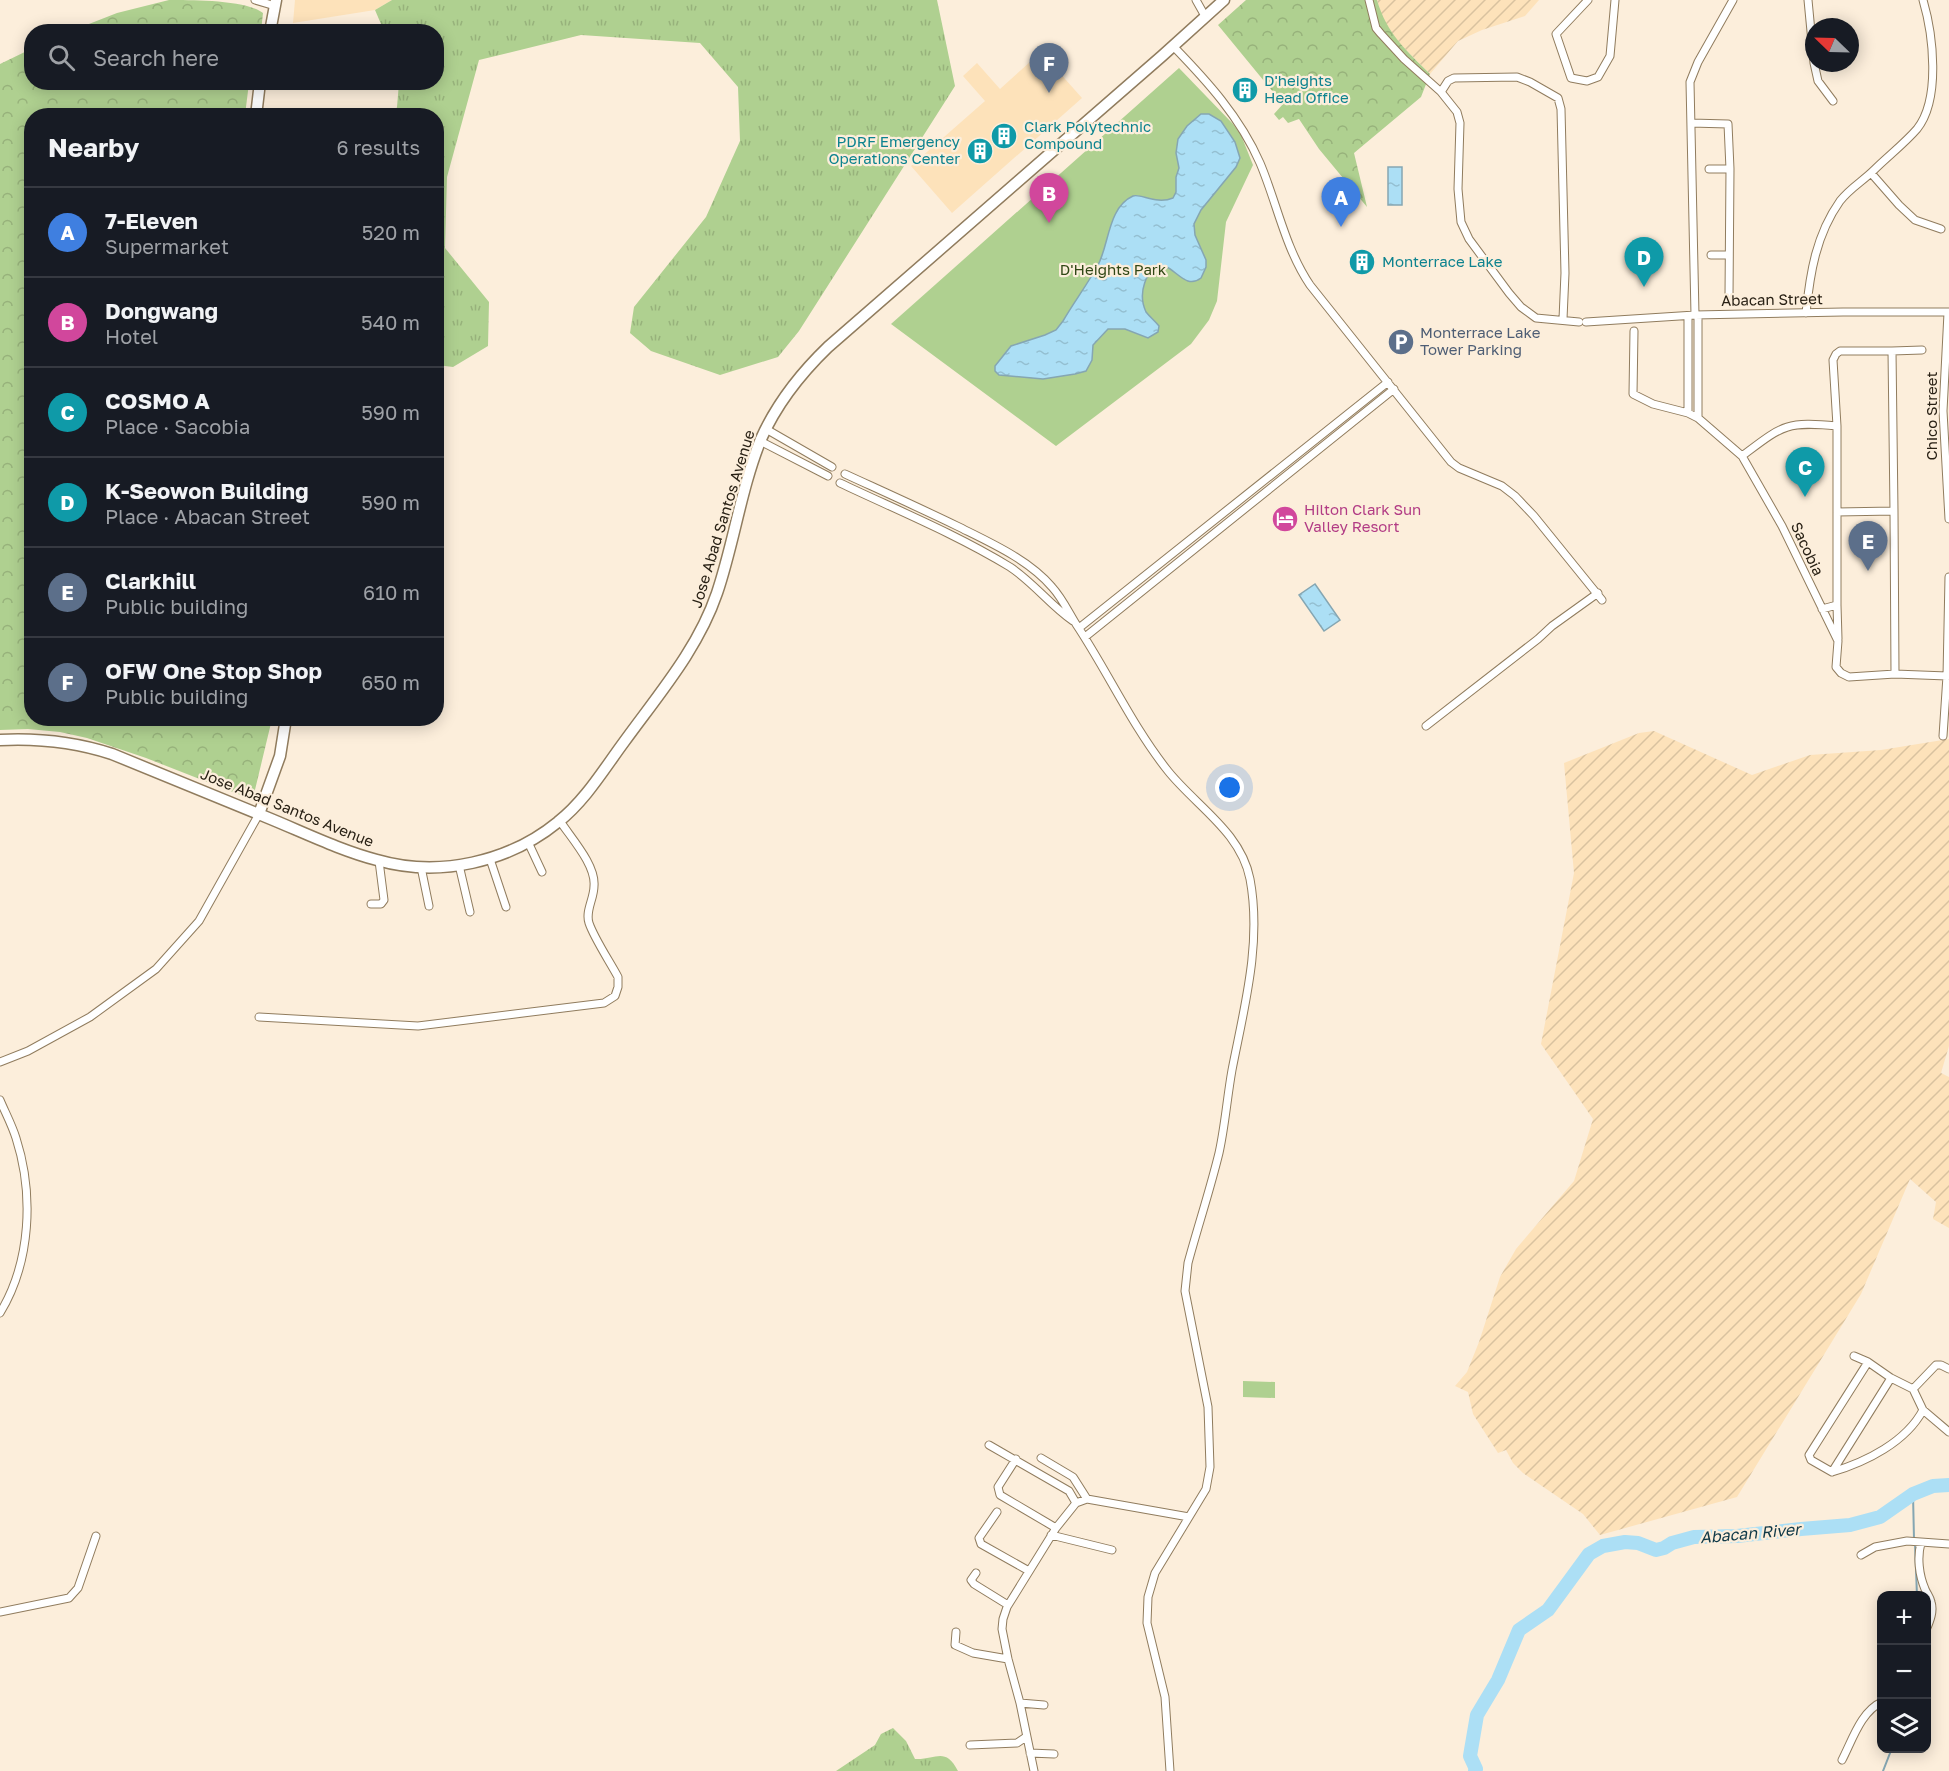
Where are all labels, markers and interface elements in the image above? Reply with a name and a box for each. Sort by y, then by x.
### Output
north arrow [1805,18,1859,72]
search box [24,24,444,90]
icon: search [45,41,78,74]
text: Search here [93,44,219,71]
pin: F [1030,44,1068,93]
place label: D'heights Head Office [1264,71,1349,106]
building icon: D'heights Head Office [1230,75,1260,105]
place label: Clark Polytechnic Compound [1024,117,1151,152]
building icon: Clark Polytechnic Compound [989,121,1019,151]
text: Nearby [48,132,139,163]
place label: PDRF Emergency Operations Center [828,132,961,167]
text: 6 results [336,135,420,159]
building icon: PDRF Emergency Operations Center [965,136,995,166]
pin: B [1030,174,1068,223]
pin: A [1322,178,1360,227]
text: 7-Eleven [105,207,198,234]
text: A [60,220,75,244]
text: 520 m [362,220,420,244]
text: Supermarket [105,234,229,258]
pin: D [1624,238,1664,287]
building icon: Monterrace Lake [1347,247,1377,277]
place label: Monterrace Lake [1382,252,1503,270]
park label: D'Heights Park [1060,260,1167,278]
street label: Abacan Street [1721,289,1823,309]
text: Dongwang [105,297,218,324]
text: B [60,310,75,334]
text: 540 m [361,310,420,334]
place label: Monterrace Lake Tower Parking [1420,323,1541,358]
text: Hotel [105,324,158,348]
parking icon: Monterrace Lake Tower Parking [1386,327,1416,357]
street label: Chico Street [1922,372,1940,460]
text: COSMO A [105,387,210,414]
text: C [60,400,75,424]
text: 590 m [361,400,420,424]
text: Place · Sacobia [105,414,250,438]
street label: Jose Abad Santos Avenue [686,427,758,610]
pin: C [1786,448,1824,497]
text: K-Seowon Building [105,477,309,504]
text: D [60,490,75,514]
text: 590 m [361,490,420,514]
place label: Hilton Clark Sun Valley Resort [1304,500,1421,535]
text: Place · Abacan Street [105,504,310,528]
hotel icon: Hilton Clark Sun Valley Resort [1270,504,1300,534]
street label: Sacobia [1788,519,1828,578]
pin: E [1848,522,1888,571]
text: Clarkhill [105,567,196,594]
text: E [61,580,74,604]
text: 610 m [363,580,420,604]
text: Public building [105,594,248,618]
text: OFW One Stop Shop [105,657,322,684]
text: F [62,670,73,694]
text: 650 m [361,670,420,694]
text: Public building [105,684,248,708]
street label: Jose Abad Santos Avenue [198,764,377,850]
your location [1215,773,1244,802]
water label: Abacan River [1699,1518,1804,1547]
map controls [1877,1591,1931,1753]
button: + [1877,1591,1931,1645]
button: − [1877,1645,1931,1699]
button: layers [1877,1699,1931,1753]

